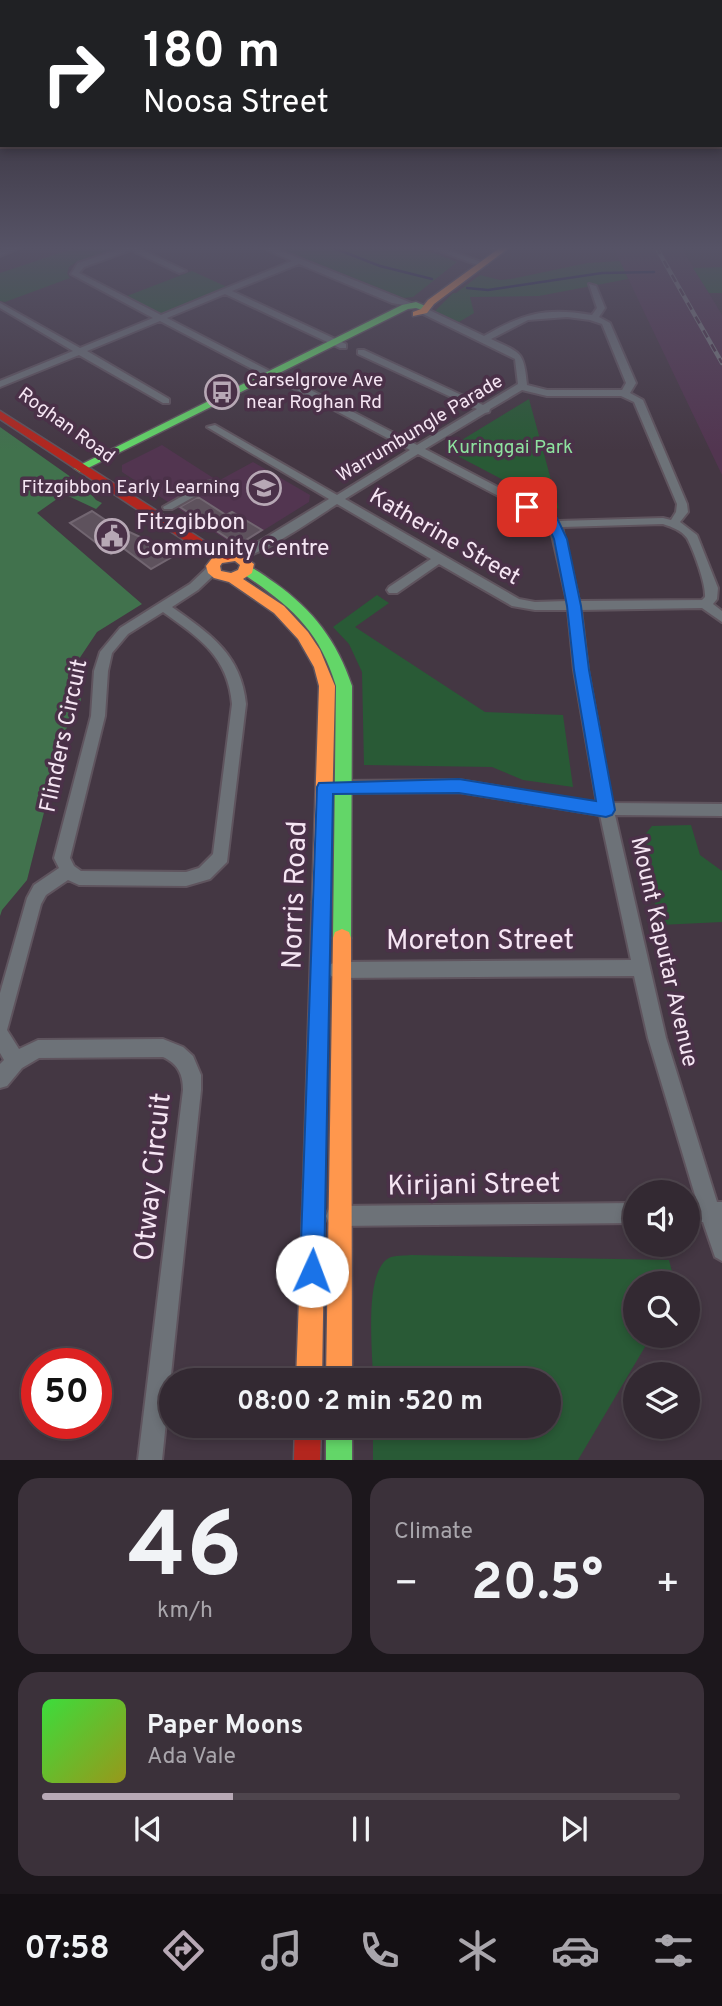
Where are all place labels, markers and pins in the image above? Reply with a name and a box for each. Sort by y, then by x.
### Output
place label: Carselgrove Ave near Roghan Rd [246,369,383,415]
bus stop icon: Carselgrove Ave near Roghan Rd [203,373,241,411]
school or university icon: Fitzgibbon Early Learning [245,469,283,507]
place label: Fitzgibbon Early Learning [21,476,240,500]
pin [497,477,557,537]
place label: Fitzgibbon Community Centre [136,509,329,564]
public building icon: Fitzgibbon Community Centre [93,517,131,555]

